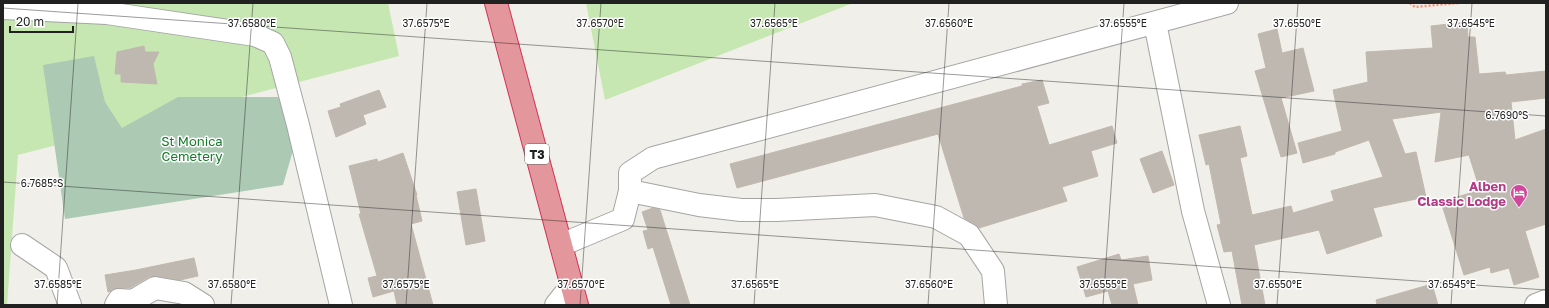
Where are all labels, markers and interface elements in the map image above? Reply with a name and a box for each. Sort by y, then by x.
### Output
scale bar [10,8,73,34]
text: 20 m [16,14,44,29]
text: 37.6580°E [228,17,276,29]
text: 37.6575°E [402,17,450,29]
text: 37.6570°E [576,17,624,29]
text: 37.6565°E [750,17,798,29]
text: 37.6560°E [925,17,973,29]
text: 37.6555°E [1099,17,1147,29]
text: 37.6550°E [1273,17,1321,29]
text: 37.6545°E [1447,17,1495,29]
text: 6.7690°S [1486,109,1528,121]
park label: St Monica Cemetery [161,133,223,164]
road number: T3 [525,144,549,164]
text: 6.7685°S [21,177,63,189]
place label: Alben Classic Lodge [1417,178,1506,209]
hotel icon: Alben Classic Lodge [1509,183,1529,208]
text: 37.6585°E [34,278,82,290]
text: 37.6580°E [208,278,256,290]
text: 37.6575°E [382,278,430,290]
text: 37.6570°E [557,278,605,290]
text: 37.6565°E [731,278,779,290]
text: 37.6560°E [905,278,953,290]
text: 37.6555°E [1079,278,1127,290]
text: 37.6550°E [1254,278,1302,290]
text: 37.6545°E [1428,278,1476,290]

